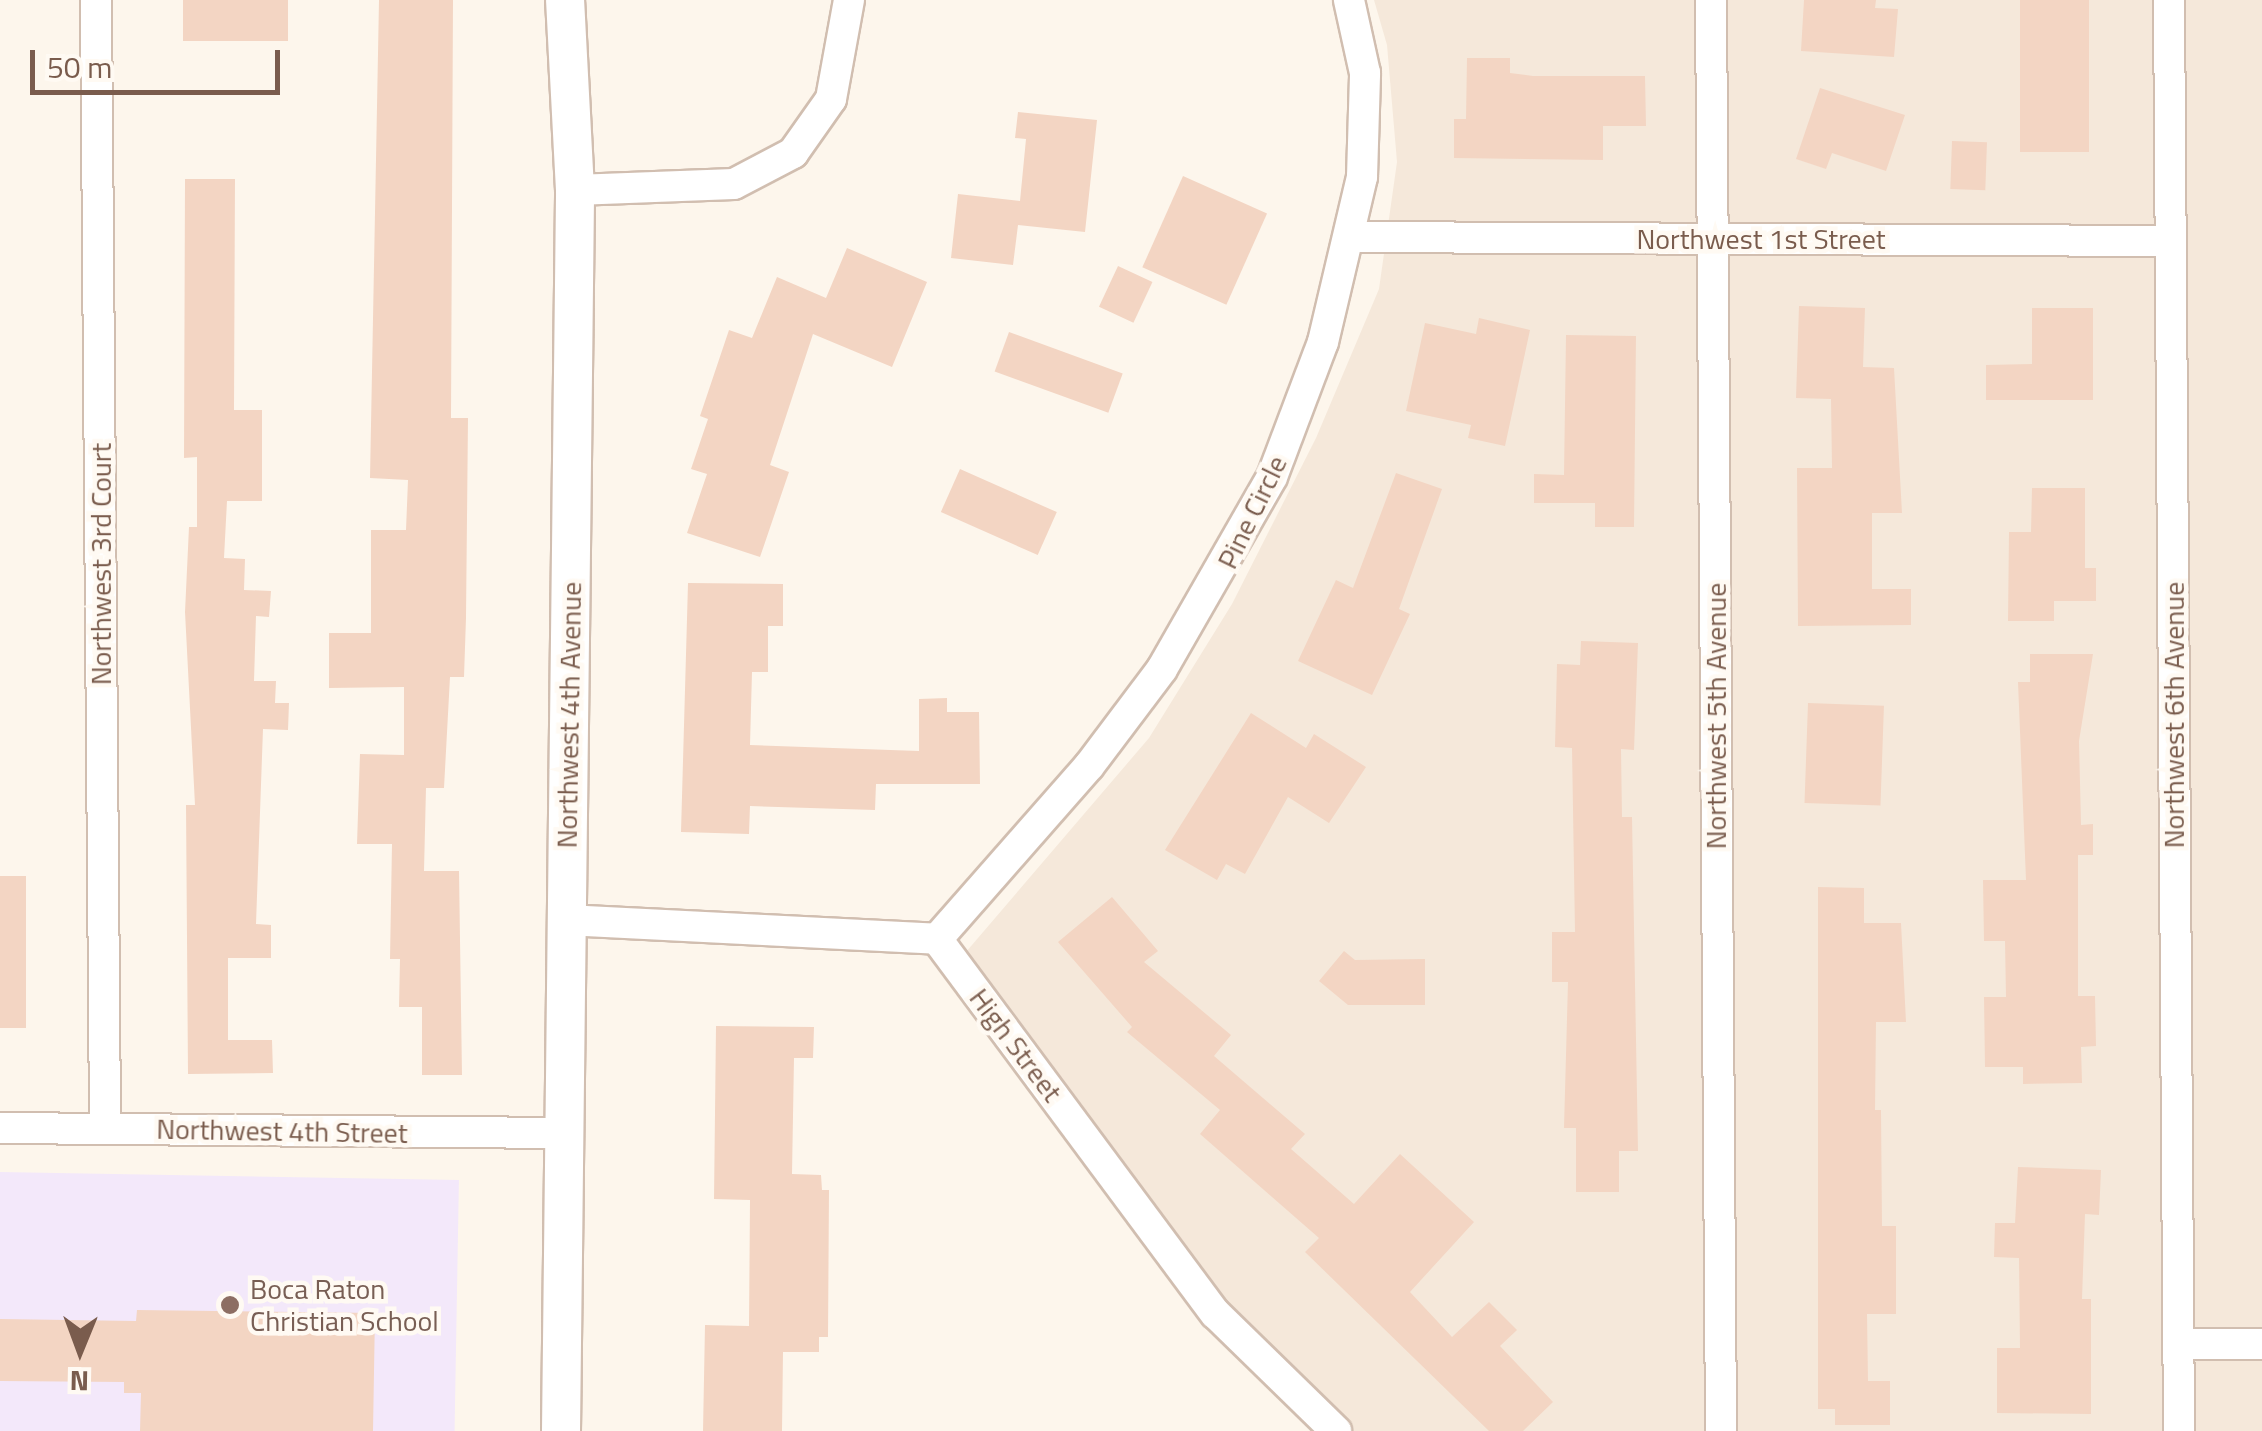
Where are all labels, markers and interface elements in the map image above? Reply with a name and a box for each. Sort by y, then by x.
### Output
scale bar [35,30,285,92]
text: 50 m [47,44,112,90]
street label: Northwest 1st Street [1636,222,1886,256]
street label: Northwest 3rd Court [84,443,118,685]
street label: Pine Circle [1210,450,1294,574]
street label: Northwest 4th Avenue [550,581,588,849]
street label: Northwest 6th Avenue [2157,582,2191,848]
street label: Northwest 5th Avenue [1699,583,1733,849]
street label: High Street [963,982,1069,1108]
street label: Northwest 4th Street [156,1112,408,1150]
place label: Boca Raton Christian School [250,1272,439,1338]
marker: Boca Raton Christian School [219,1294,241,1316]
north arrow [30,1301,130,1401]
text: N [69,1360,90,1403]

